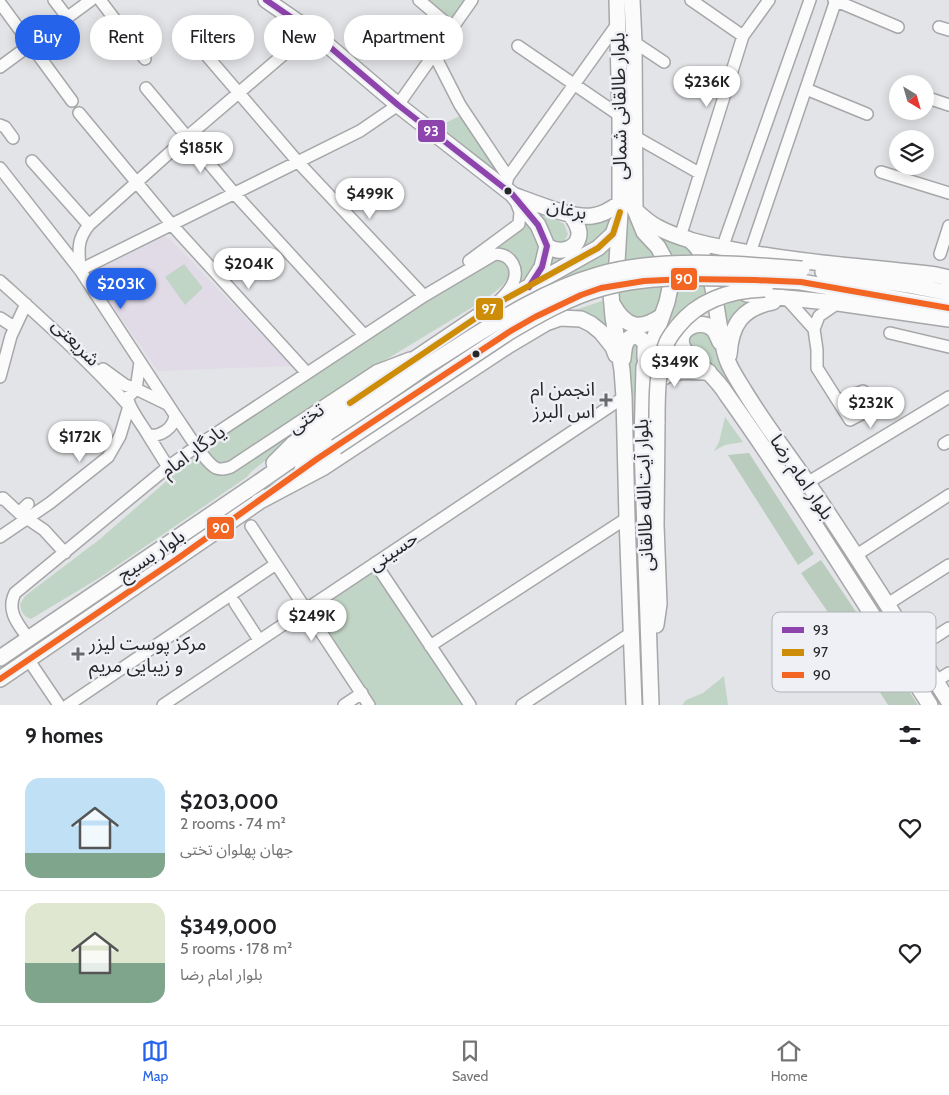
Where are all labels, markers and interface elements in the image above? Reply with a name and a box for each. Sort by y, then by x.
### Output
chip: Buy [15,15,80,60]
chip: Rent [90,15,162,60]
chip: Filters [172,15,254,60]
chip: New [264,15,334,60]
chip: Apartment [344,15,463,60]
street label: بلوار طالقانی شمالی [606,32,632,180]
pin: $236K [672,66,742,108]
text: $236K [684,72,730,91]
north arrow [889,75,934,120]
map controls [889,75,934,175]
line badge: 93 [417,119,446,143]
text: 93 [423,122,439,140]
button: layers [889,130,934,175]
pin: $185K [166,132,236,174]
text: $185K [179,138,223,157]
pin: $499K [335,178,405,220]
text: $499K [346,184,394,203]
unlabelled marker [503,186,513,196]
street label: برغان [545,194,589,224]
pin: $204K [214,248,284,290]
text: $204K [224,254,274,273]
line badge: 90 [670,267,698,291]
pin: $203K [86,268,156,310]
text: 90 [675,270,693,288]
text: $203K [97,274,145,293]
line badge: 97 [475,297,504,321]
text: 97 [481,300,497,318]
street label: شریعتی [47,313,105,371]
pin: $349K [640,346,710,388]
unlabelled marker [471,349,481,359]
text: $349K [652,352,698,371]
place label: انجمن ام اس البرز [530,378,595,423]
pin: $232K [836,386,906,429]
marker: انجمن ام اس البرز [599,393,613,407]
text: $232K [849,393,893,412]
street label: تختی [283,398,329,438]
street label: بلوار آیت‌الله طالقانی [630,418,658,572]
pin: $172K [45,420,115,463]
street label: یادگار امام [156,420,232,485]
text: $172K [59,427,101,446]
street label: بلوار امام رضا [763,430,839,526]
line badge: 90 [206,516,235,540]
text: 90 [212,519,230,537]
street label: بلوار بسیج [113,524,191,588]
street label: حسینی [364,526,422,576]
pin: $249K [277,600,347,642]
text: $249K [289,606,335,625]
legend [772,612,936,692]
text: 93 [813,621,829,639]
place label: مرکز پوست لیزر و زیبایی مریم [88,632,206,680]
text: 97 [813,643,828,661]
marker: مرکز پوست لیزر و زیبایی مریم [71,647,85,661]
text: 90 [813,666,831,684]
icon: filters [896,721,924,749]
text: 9 homes [25,723,103,748]
text: $203,000 [180,789,279,814]
icon: home [65,798,125,858]
text: 2 rooms · 74 m² [180,814,286,833]
icon: heart [896,814,924,842]
text: جهان پهلوان تختی [180,840,293,859]
text: $349,000 [180,914,277,939]
icon: home [65,923,125,983]
text: 5 rooms · 178 m² [180,939,292,958]
icon: heart [896,939,924,967]
text: بلوار امام رضا [180,965,263,984]
tab: Map [141,1037,169,1085]
tab: Saved [452,1037,488,1085]
tab: Home [771,1037,808,1085]

